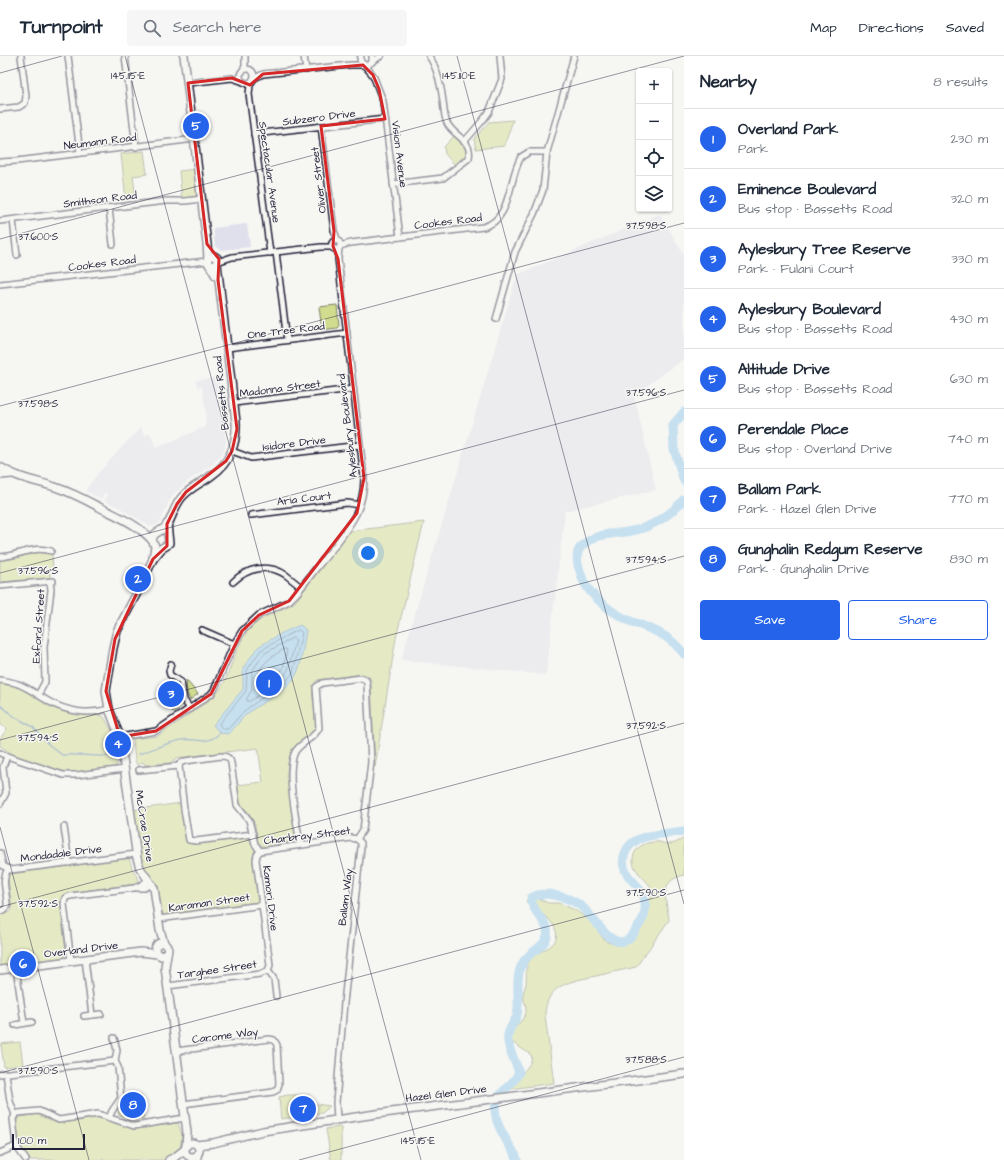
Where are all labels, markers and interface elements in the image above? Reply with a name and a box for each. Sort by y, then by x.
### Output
search box [127,10,407,46]
text: Turnpoint [20,14,103,41]
icon: search [141,17,163,39]
text: Search here [173,17,261,38]
text: Map [810,18,837,38]
text: Directions [859,18,924,38]
text: Saved [946,18,984,38]
map controls [636,68,672,212]
button: + [636,68,672,104]
text: 145.115°E [111,69,145,83]
text: 145.110°E [442,69,476,83]
text: Nearby [700,70,757,94]
text: 8 results [933,73,988,91]
button: − [636,104,672,140]
street label: Subzero Drive [282,106,356,129]
pin: 5 [183,111,209,141]
text: Overland Park [738,119,838,140]
street label: Spectacular Avenue [255,120,284,224]
street label: Vision Avenue [388,120,411,189]
street label: Neumann Road [63,130,138,153]
text: 1 [712,130,714,148]
text: 230 m [950,130,988,148]
button: locate [636,140,672,176]
text: Park [738,140,768,158]
street label: Oliver Street [307,145,330,214]
button: layers [636,176,672,212]
text: Eminence Boulevard [738,179,876,200]
street label: Smithson Road [62,187,138,211]
text: 2 [709,190,717,208]
text: 320 m [950,190,988,208]
text: Bus stop · Bassetts Road [738,200,892,218]
street label: Cookes Road [413,210,483,233]
text: 37.598°S [626,219,667,233]
text: 37.600°S [18,230,59,244]
text: Aylesbury Tree Reserve [738,239,911,260]
text: 3 [710,250,716,268]
text: 330 m [951,250,988,268]
street label: Cookes Road [67,252,137,275]
text: Park · Fulani Court [738,260,854,278]
text: Aylesbury Boulevard [738,299,881,320]
text: 4 [709,310,717,328]
text: 430 m [949,310,988,328]
street label: One Tree Road [247,318,326,343]
text: Bus stop · Bassetts Road [738,320,892,338]
street label: Bassetts Road [210,355,233,431]
text: Altitude Drive [738,359,830,380]
text: 5 [708,370,718,388]
text: 630 m [950,370,988,388]
street label: Aylesbury Boulevard [334,373,362,479]
street label: Madonna Street [239,376,322,401]
text: Bus stop · Bassetts Road [738,380,892,398]
text: 37.596°S [626,386,667,400]
text: 37.598°S [18,397,59,411]
text: Perendale Place [738,419,849,440]
text: 6 [709,430,717,448]
text: 740 m [948,430,988,448]
street label: Isidore Drive [262,432,327,455]
text: Bus stop · Overland Drive [738,440,892,458]
text: Ballam Park [738,479,821,500]
street label: Aria Court [276,488,333,509]
text: 7 [709,490,717,508]
text: 770 m [948,490,988,508]
text: Park · Hazel Glen Drive [738,500,877,518]
text: Gunghalin Redgum Reserve [738,539,923,560]
your location [358,543,378,563]
text: 8 [709,550,717,568]
text: 830 m [949,550,988,568]
text: 37.594°S [626,553,667,567]
text: Park · Gunghalin Drive [738,560,869,578]
text: 37.596°S [18,564,59,578]
pin: 2 [125,564,151,594]
street label: Exford Street [28,588,49,664]
button: Save [700,600,840,640]
button: Share [848,600,988,640]
pin: 1 [256,668,282,698]
pin: 3 [158,679,184,709]
text: 37.592°S [626,719,666,733]
pin: 4 [105,729,131,759]
text: 37.594°S [18,731,59,745]
street label: McCrae Drive [131,789,158,863]
street label: Charbray Street [263,823,352,849]
street label: Mondadale Drive [20,841,103,866]
street label: Kamori Drive [259,865,282,932]
street label: Ballam Way [335,868,357,927]
text: 37.590°S [626,886,667,900]
street label: Karaman Street [167,889,251,916]
text: 37.592°S [18,897,58,911]
street label: Overland Drive [43,938,119,961]
pin: 6 [10,949,36,979]
street label: Targhee Street [176,956,258,983]
street label: Carome Way [191,1024,259,1048]
text: 37.588°S [625,1053,667,1067]
text: 37.590°S [18,1064,59,1078]
street label: Hazel Glen Drive [405,1081,487,1106]
pin: 8 [120,1090,146,1120]
pin: 7 [290,1094,316,1124]
scale bar [12,1132,85,1151]
text: 100 m [18,1133,46,1148]
text: 145.115°E [401,1134,435,1148]

